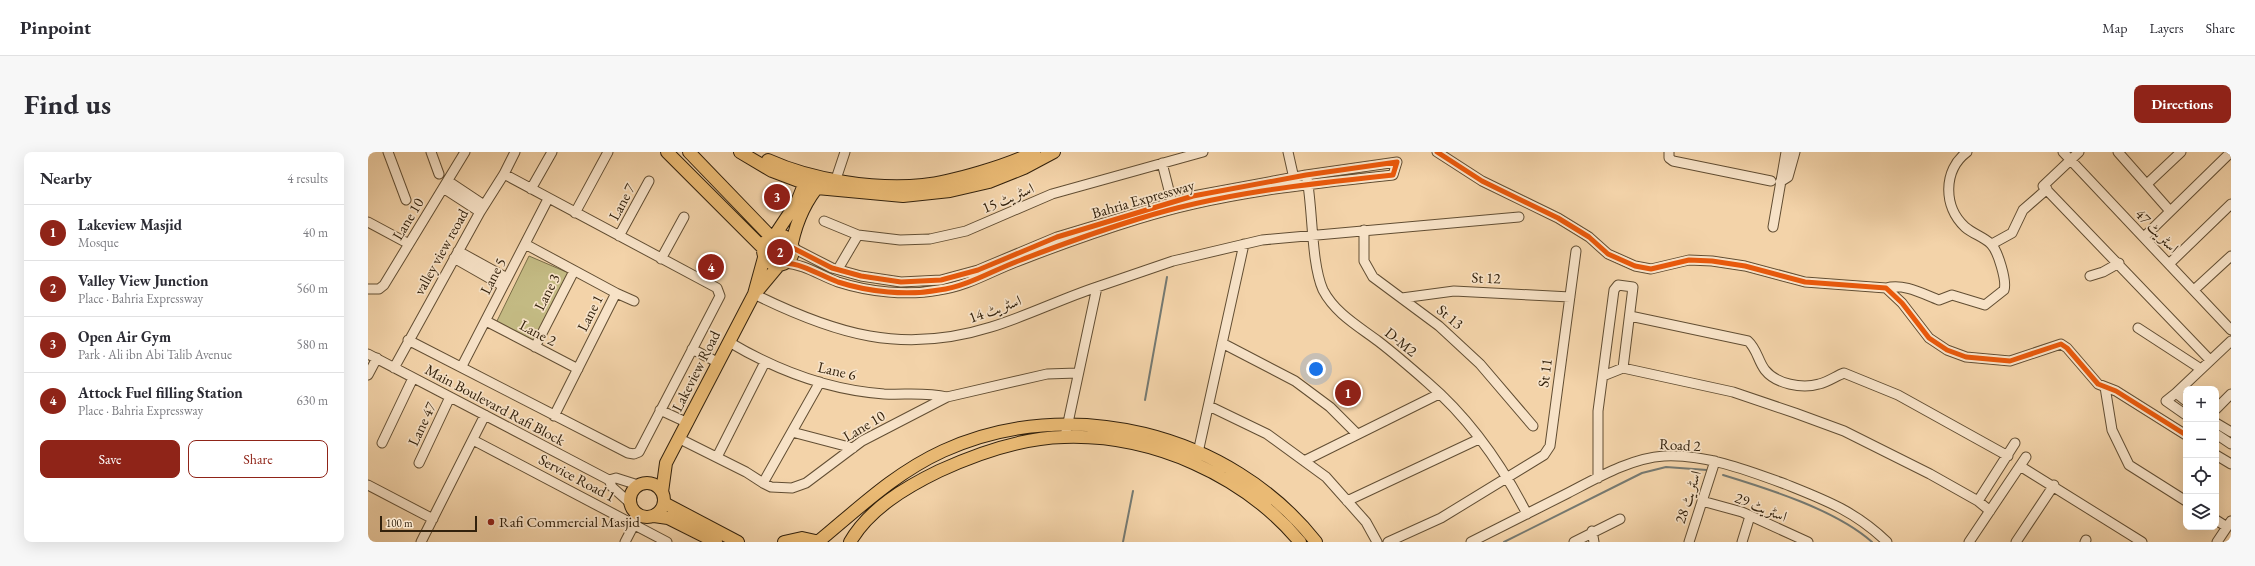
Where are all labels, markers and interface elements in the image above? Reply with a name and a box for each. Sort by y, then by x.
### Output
text: Pinpoint [20,15,91,40]
text: Map [2102,19,2127,37]
text: Layers [2149,19,2184,37]
text: Share [2206,19,2235,37]
button: Directions [2134,85,2231,123]
text: Find us [24,86,111,122]
text: Nearby [40,167,92,189]
text: 4 results [287,170,328,187]
street label: Bahria Expressway [1089,175,1197,222]
street label: اسٹریٹ 15 [979,178,1037,218]
street label: Lane 7 [604,180,639,223]
pin: 3 [764,182,790,212]
street label: Lane 10 [388,194,428,243]
street label: اسٹریٹ 47 [2131,204,2183,258]
street label: valley view reoad [409,205,472,298]
text: Lakeview Masjid [78,215,182,234]
text: 1 [50,224,56,241]
text: 40 m [303,224,328,241]
text: Mosque [78,234,119,251]
pin: 2 [767,237,793,267]
pin: 4 [698,252,724,282]
street label: Lane 5 [475,254,510,297]
street label: St 12 [1471,267,1502,288]
street label: Lane 3 [529,270,564,313]
text: Valley View Junction [78,271,209,290]
text: 2 [50,280,56,297]
text: 560 m [297,280,328,297]
text: Place · Bahria Expressway [78,290,203,307]
street label: اسٹریٹ 14 [966,290,1024,328]
street label: Lane 1 [572,291,607,334]
street label: St 13 [1433,300,1468,333]
street label: Lane 2 [517,315,560,350]
street label: D-M2 [1381,323,1422,361]
text: Open Air Gym [78,327,171,346]
street label: Lakeview Road [667,327,724,414]
text: 3 [50,336,56,353]
text: 580 m [297,336,328,353]
text: Park · Ali ibn Abi Talib Avenue [78,346,232,363]
street label: Lane 6 [816,357,858,384]
street label: St 11 [1533,357,1556,389]
your location [1306,359,1326,379]
street label: Main Boulevard Rafi Block [422,360,569,450]
pin: 1 [1335,378,1361,408]
text: Attock Fuel filling Station [78,383,243,402]
map controls [2183,386,2219,530]
button: + [2183,386,2219,422]
text: 4 [50,392,56,409]
text: 630 m [297,392,328,409]
street label: Lane 47 [403,398,440,449]
text: Place · Bahria Expressway [78,402,203,419]
street label: Lane 10 [839,406,888,446]
button: − [2183,422,2219,458]
street label: Road 2 [1659,434,1702,455]
button: Save [40,440,180,478]
button: Share [188,440,328,478]
street label: Service Road 1 [536,449,619,506]
button: locate [2183,458,2219,494]
street label: اسٹریٹ 28 [1670,468,1706,526]
street label: اسٹریٹ 29 [1732,487,1790,527]
button: layers [2183,494,2219,530]
place label: Rafi Commercial Masjid [499,512,640,531]
scale bar [380,514,477,533]
text: 100 m [386,516,413,530]
marker: Rafi Commercial Masjid [486,517,496,527]

